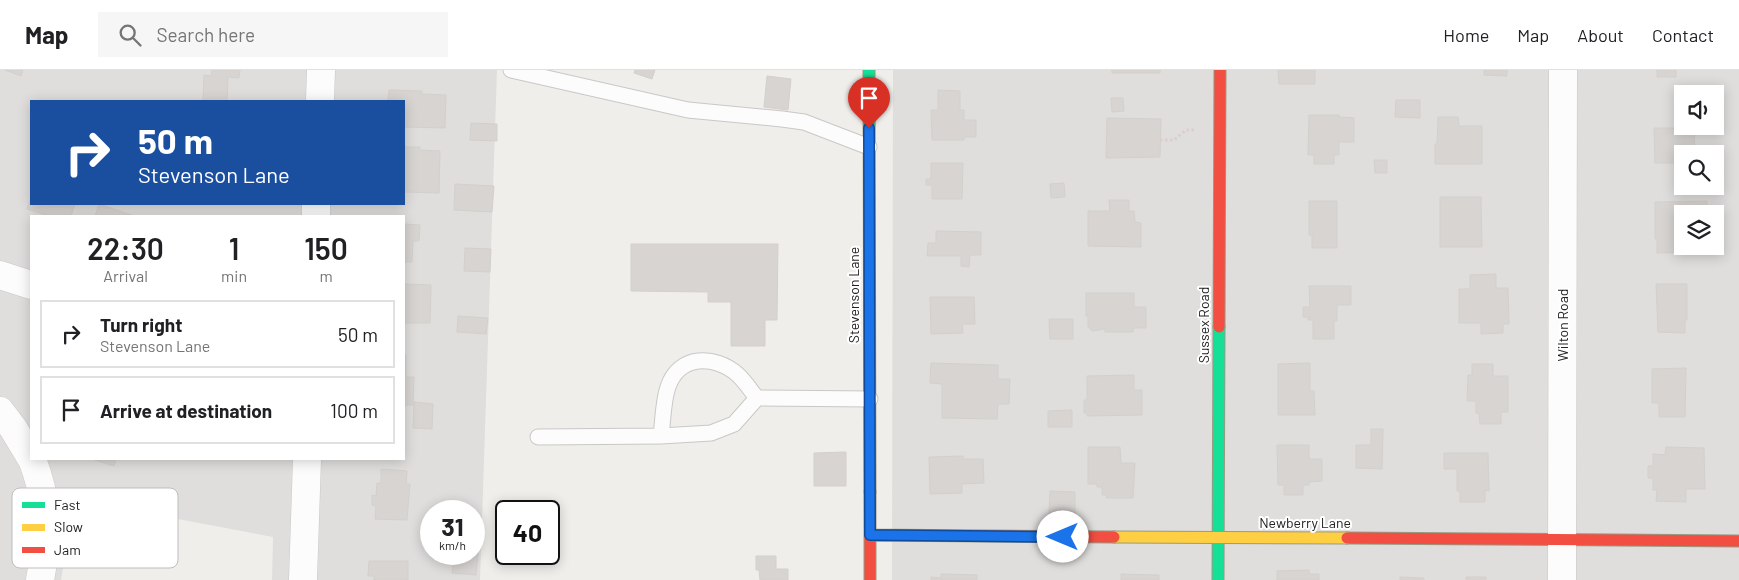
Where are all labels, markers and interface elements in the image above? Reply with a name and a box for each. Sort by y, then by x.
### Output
search box [98,12,448,57]
text: Map [25,20,68,49]
icon: search [116,21,144,49]
text: Search here [156,23,255,46]
text: Home [1443,24,1489,46]
text: Map [1517,24,1549,46]
text: About [1577,24,1624,46]
text: Contact [1652,24,1714,46]
pin [848,77,890,128]
icon: arrive [855,84,883,112]
map controls [1674,85,1724,255]
button: sound [1674,85,1724,135]
text: 50 m [138,119,213,161]
icon: right [55,120,120,185]
button: search [1674,145,1724,195]
text: Stevenson Lane [138,161,290,187]
button: layers [1674,205,1724,255]
text: 22:30 [87,230,164,266]
text: 1 [229,230,239,266]
text: 150 [304,230,348,266]
street label: Stevenson Lane [845,247,862,343]
text: Arrival [103,266,148,285]
text: min [221,266,247,285]
text: m [319,266,333,285]
street label: Sussex Road [1195,287,1212,363]
street label: Wilton Road [1554,289,1571,361]
text: Turn right [100,313,182,336]
icon: right [57,320,85,348]
text: 50 m [338,323,378,346]
text: Stevenson Lane [100,336,210,355]
icon: arrive [57,396,85,424]
text: Arrive at destination [100,399,272,422]
text: 100 m [330,399,378,422]
legend [12,488,178,568]
text: Fast [54,496,80,513]
speed limit sign: 40 [495,500,560,565]
position arrow [1036,510,1088,562]
text: 31 [441,511,464,541]
street label: Newberry Lane [1259,514,1351,531]
text: Slow [54,518,83,535]
text: km/h [439,538,466,552]
text: Jam [54,541,81,558]

